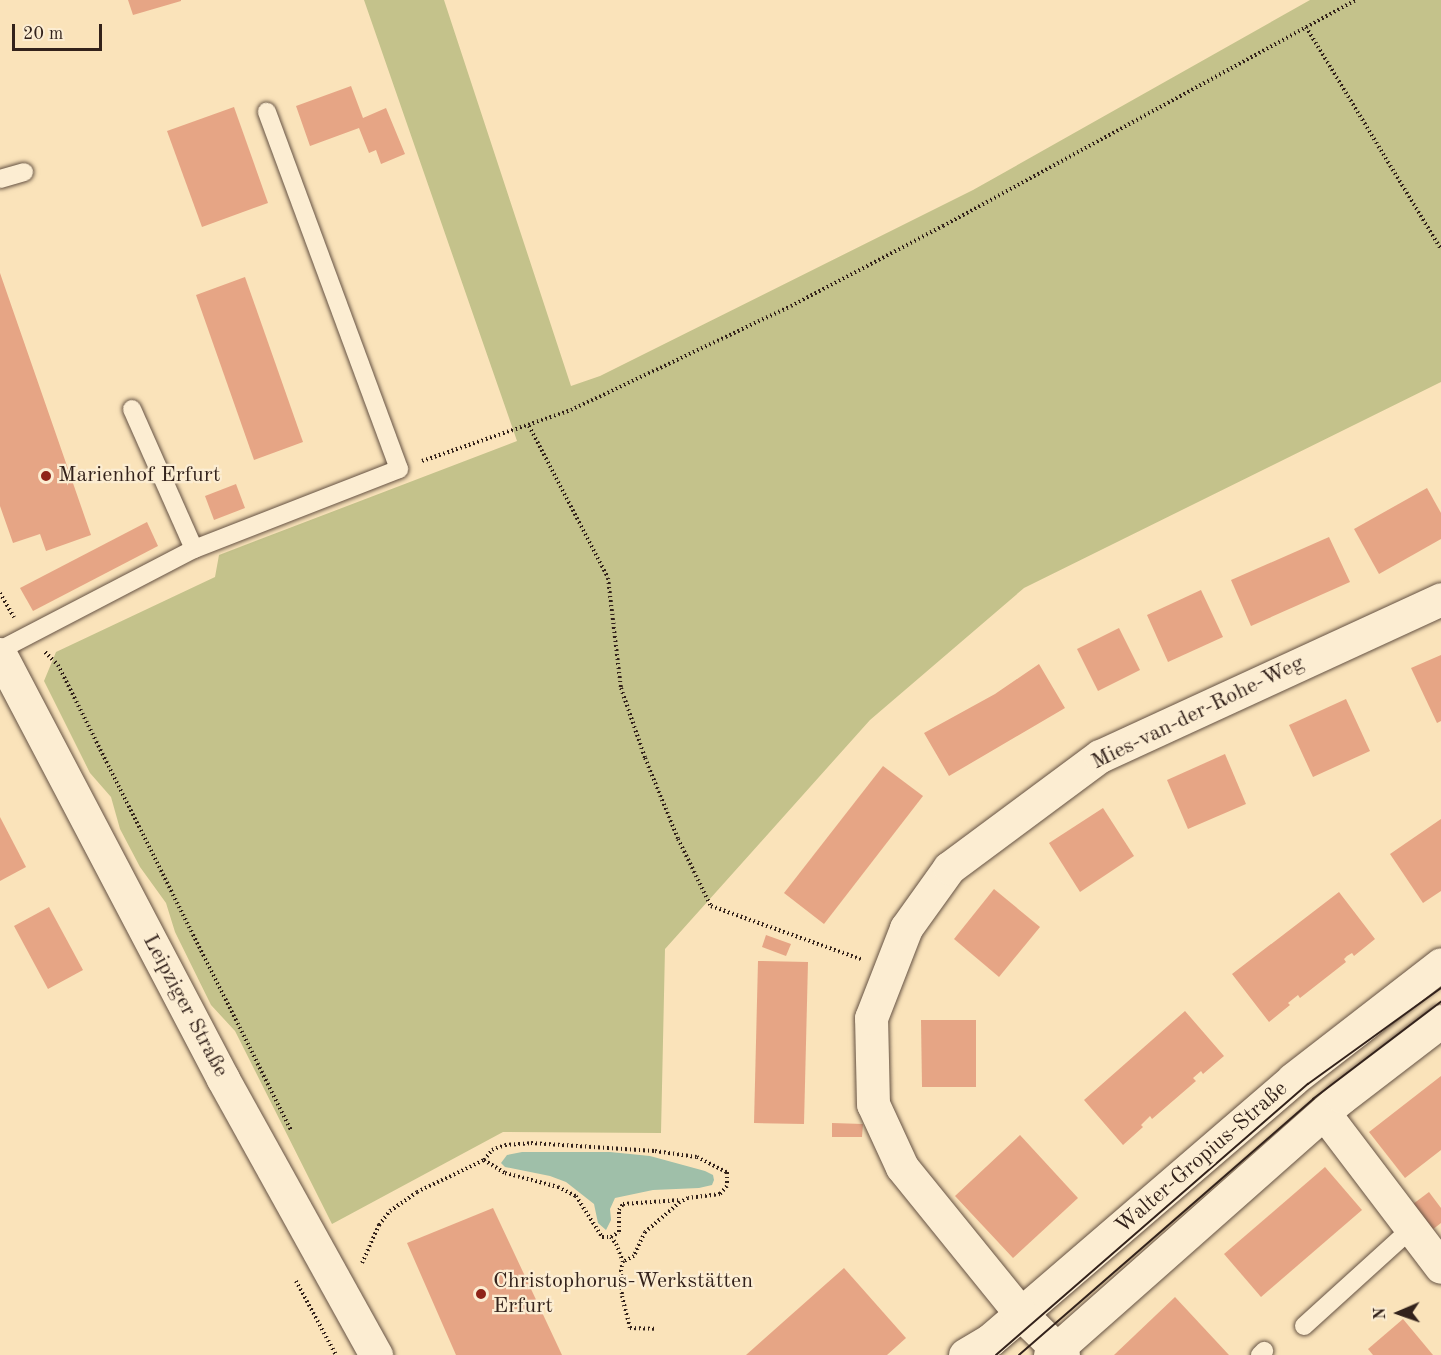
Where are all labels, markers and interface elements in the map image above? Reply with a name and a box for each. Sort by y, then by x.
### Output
scale bar [15,12,105,50]
text: 20 m [23,25,63,43]
place label: Marienhof Erfurt [58,463,220,489]
marker: Marienhof Erfurt [39,469,53,483]
street label: Mies-van-der-Rohe-Weg [1087,650,1309,776]
street label: Leipziger Straße [136,930,234,1082]
street label: Walter-Gropius-Straße [1111,1076,1293,1240]
place label: Christophorus-Werkstätten Erfurt [493,1268,753,1320]
north arrow [1369,1283,1429,1343]
marker: Christophorus-Werkstätten Erfurt [474,1287,488,1301]
text: N [1373,1307,1389,1320]

